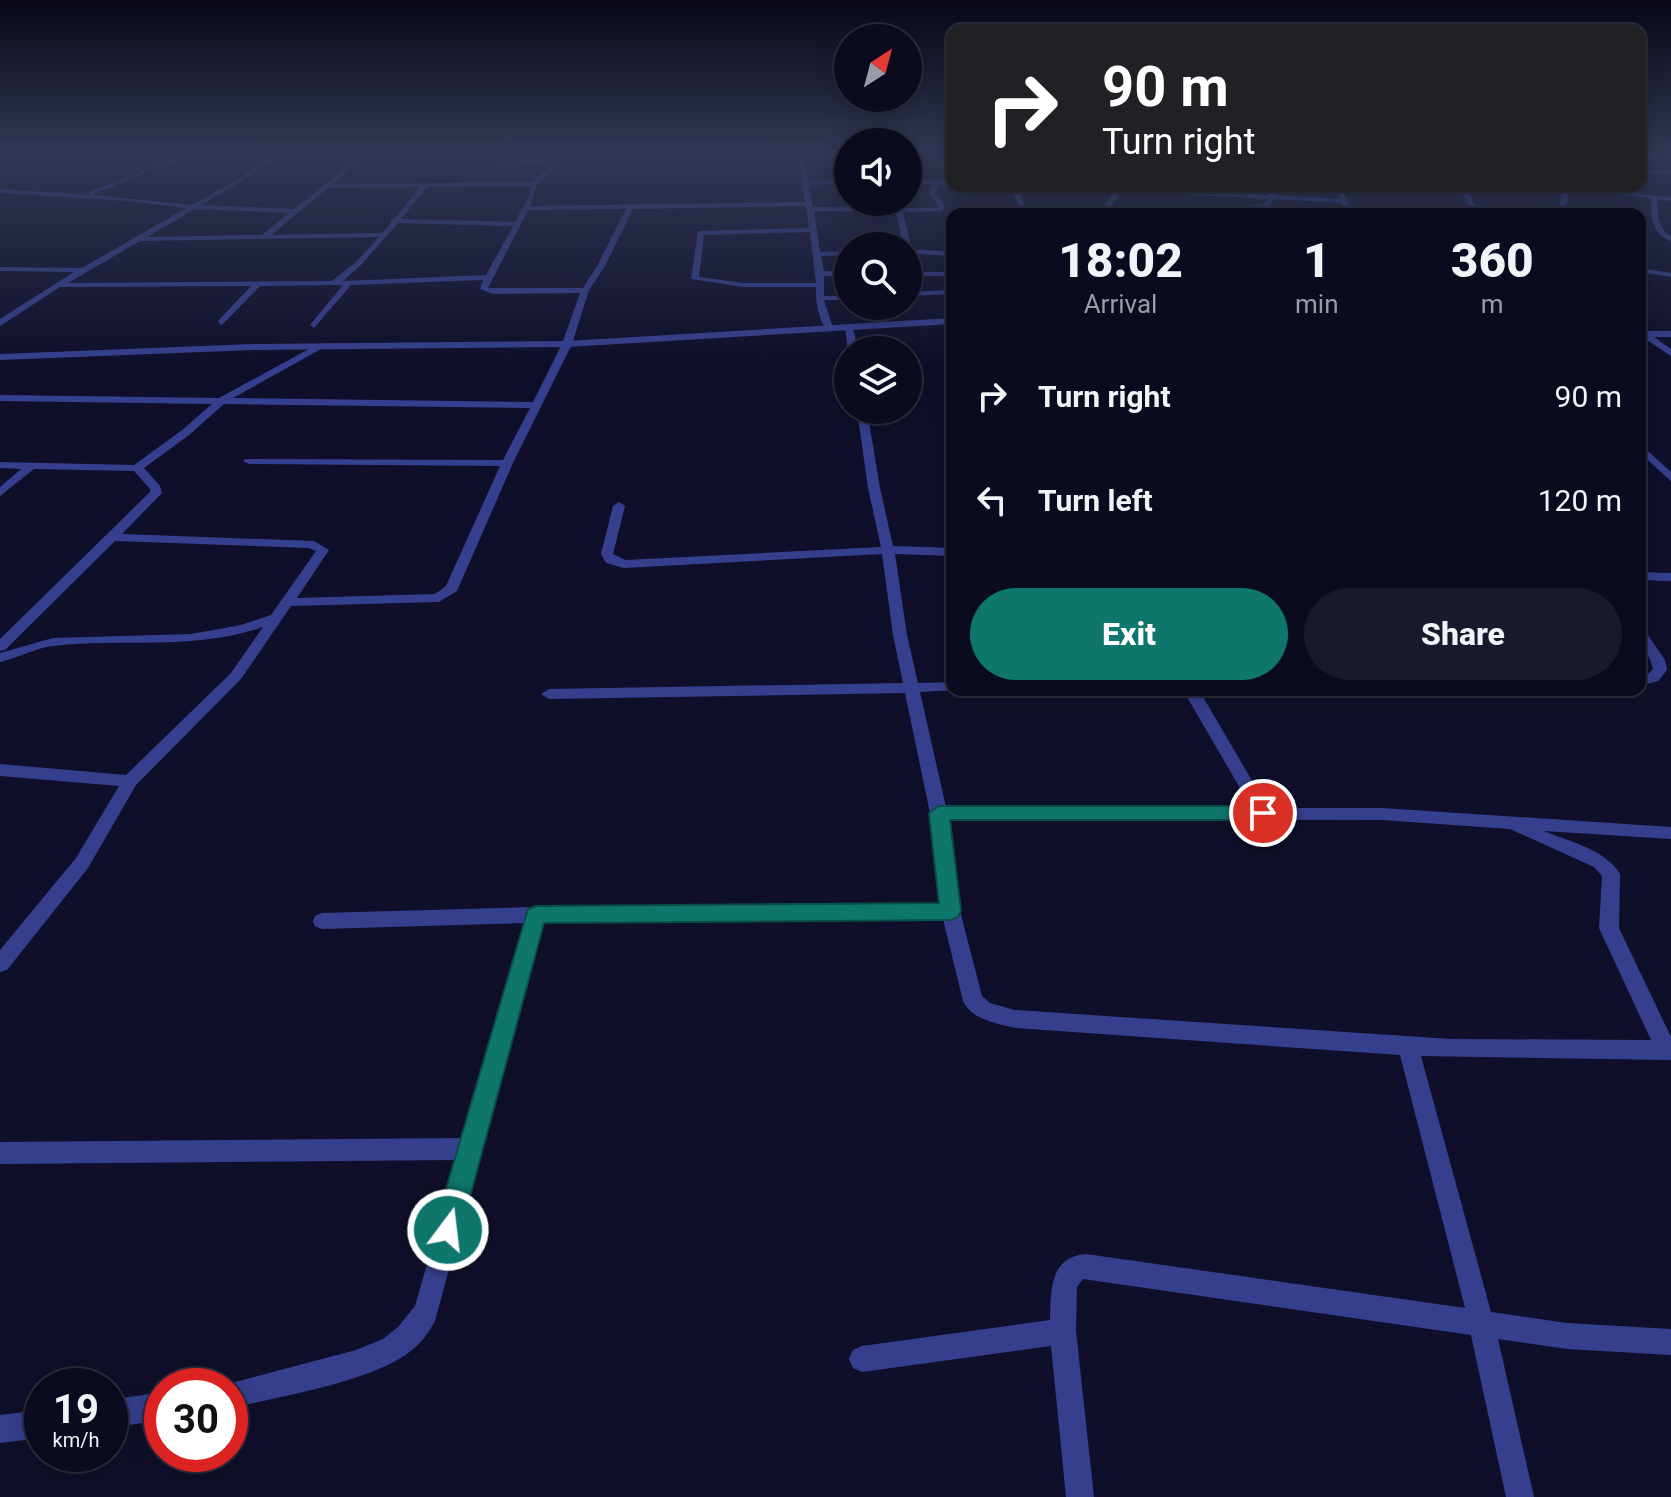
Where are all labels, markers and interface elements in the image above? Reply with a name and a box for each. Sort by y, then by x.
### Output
north arrow [834,24,922,112]
map controls [834,24,922,424]
text: 90 m [1102,54,1229,120]
icon: right [970,56,1074,160]
text: Turn right [1102,121,1255,163]
button: sound [834,128,922,216]
button: search [834,232,922,320]
text: 18:02 [1058,232,1183,289]
text: 1 [1303,232,1331,289]
text: 360 [1451,232,1534,289]
text: Arrival [1084,289,1157,319]
text: min [1295,289,1339,319]
text: m [1481,289,1504,319]
button: layers [834,336,922,424]
icon: right [970,374,1014,418]
text: Turn right [1038,379,1171,414]
text: 90 m [1555,379,1622,414]
icon: left [970,478,1014,522]
text: Turn left [1038,483,1153,518]
text: 120 m [1538,483,1622,518]
button: Exit [970,588,1288,680]
button: Share [1304,588,1622,680]
pin [1229,779,1297,847]
icon: arrive [1241,791,1285,835]
position arrow [406,1188,490,1272]
speed limit sign: 30 [144,1368,248,1472]
text: 19 [53,1386,99,1433]
text: km/h [53,1428,99,1452]

